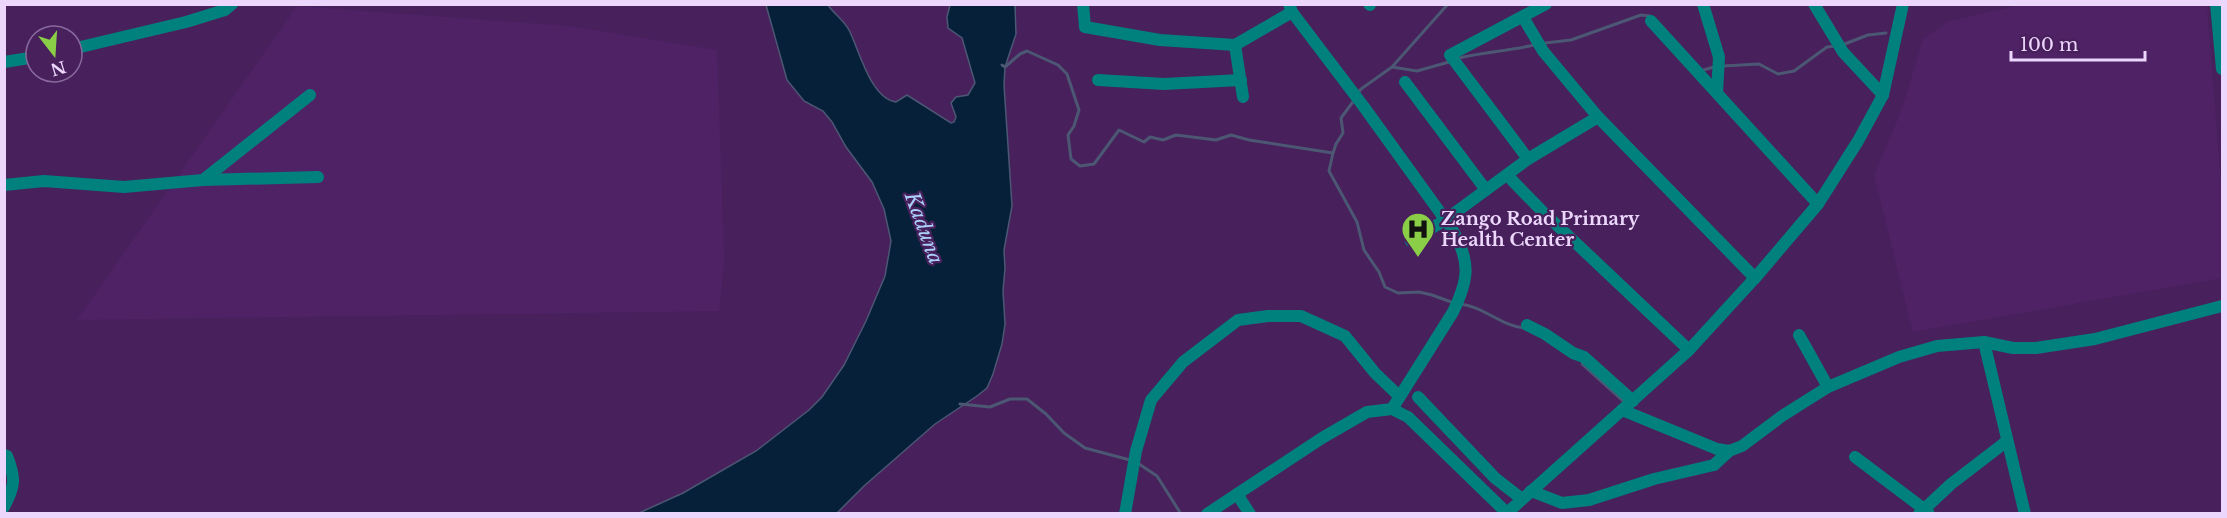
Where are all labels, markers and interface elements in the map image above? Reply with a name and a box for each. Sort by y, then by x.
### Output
north arrow [24,24,84,84]
scale bar [2011,24,2144,62]
text: 100 m [2020,34,2078,56]
text: N [48,57,69,80]
water label: Kaduna [899,188,948,267]
place label: Zango Road Primary Health Center [1441,208,1640,251]
hospital icon: Zango Road Primary Health Center [1400,211,1436,258]

